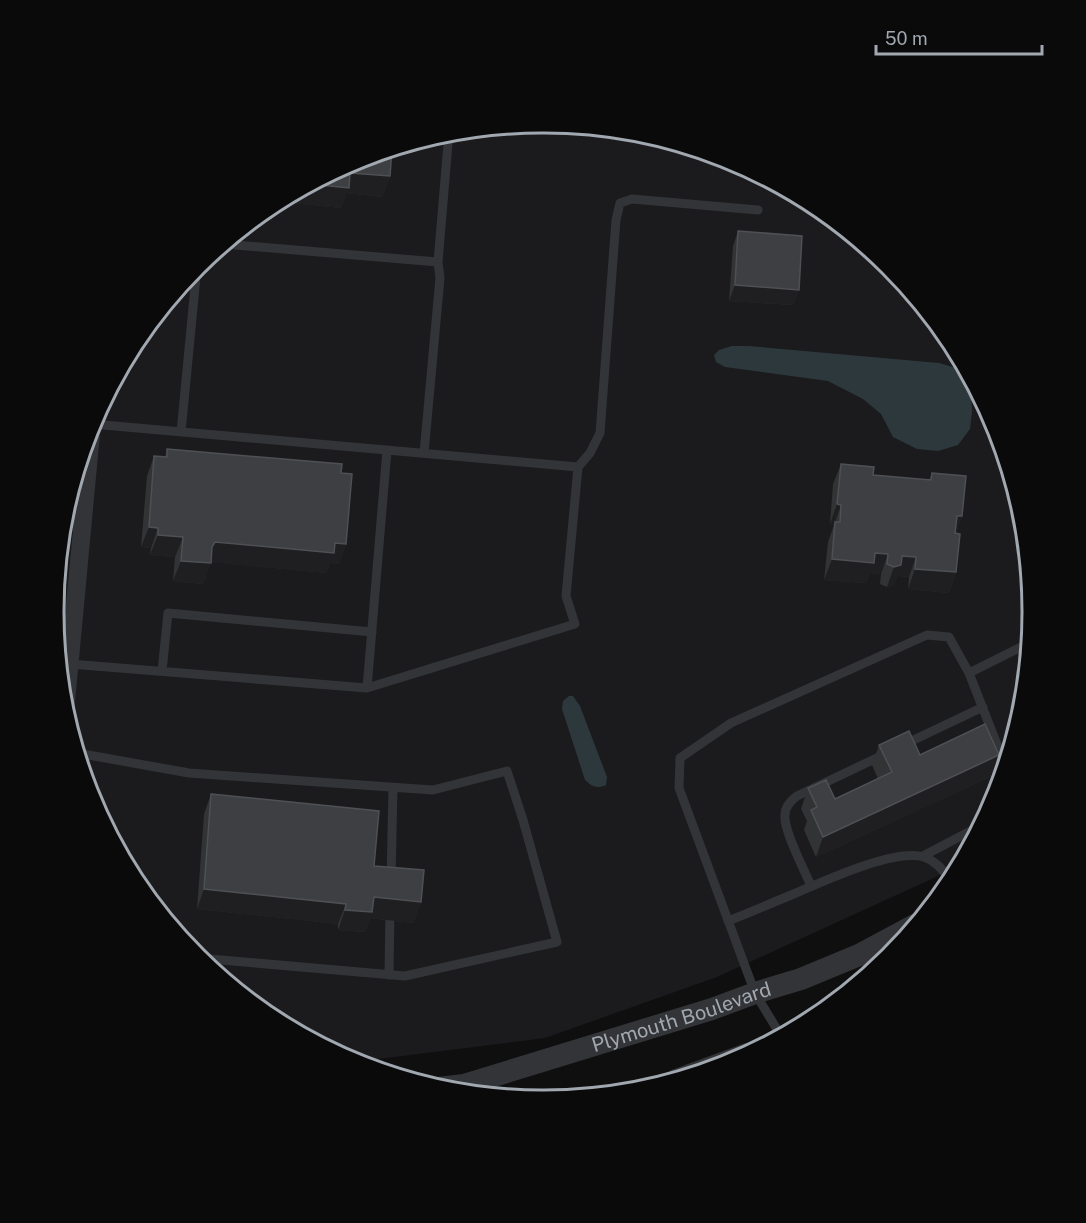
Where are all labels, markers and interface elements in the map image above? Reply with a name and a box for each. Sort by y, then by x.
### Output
scale bar [876,18,1042,56]
text: 50 m [885,28,928,49]
street label: Plymouth Boulevard [589,977,774,1057]

